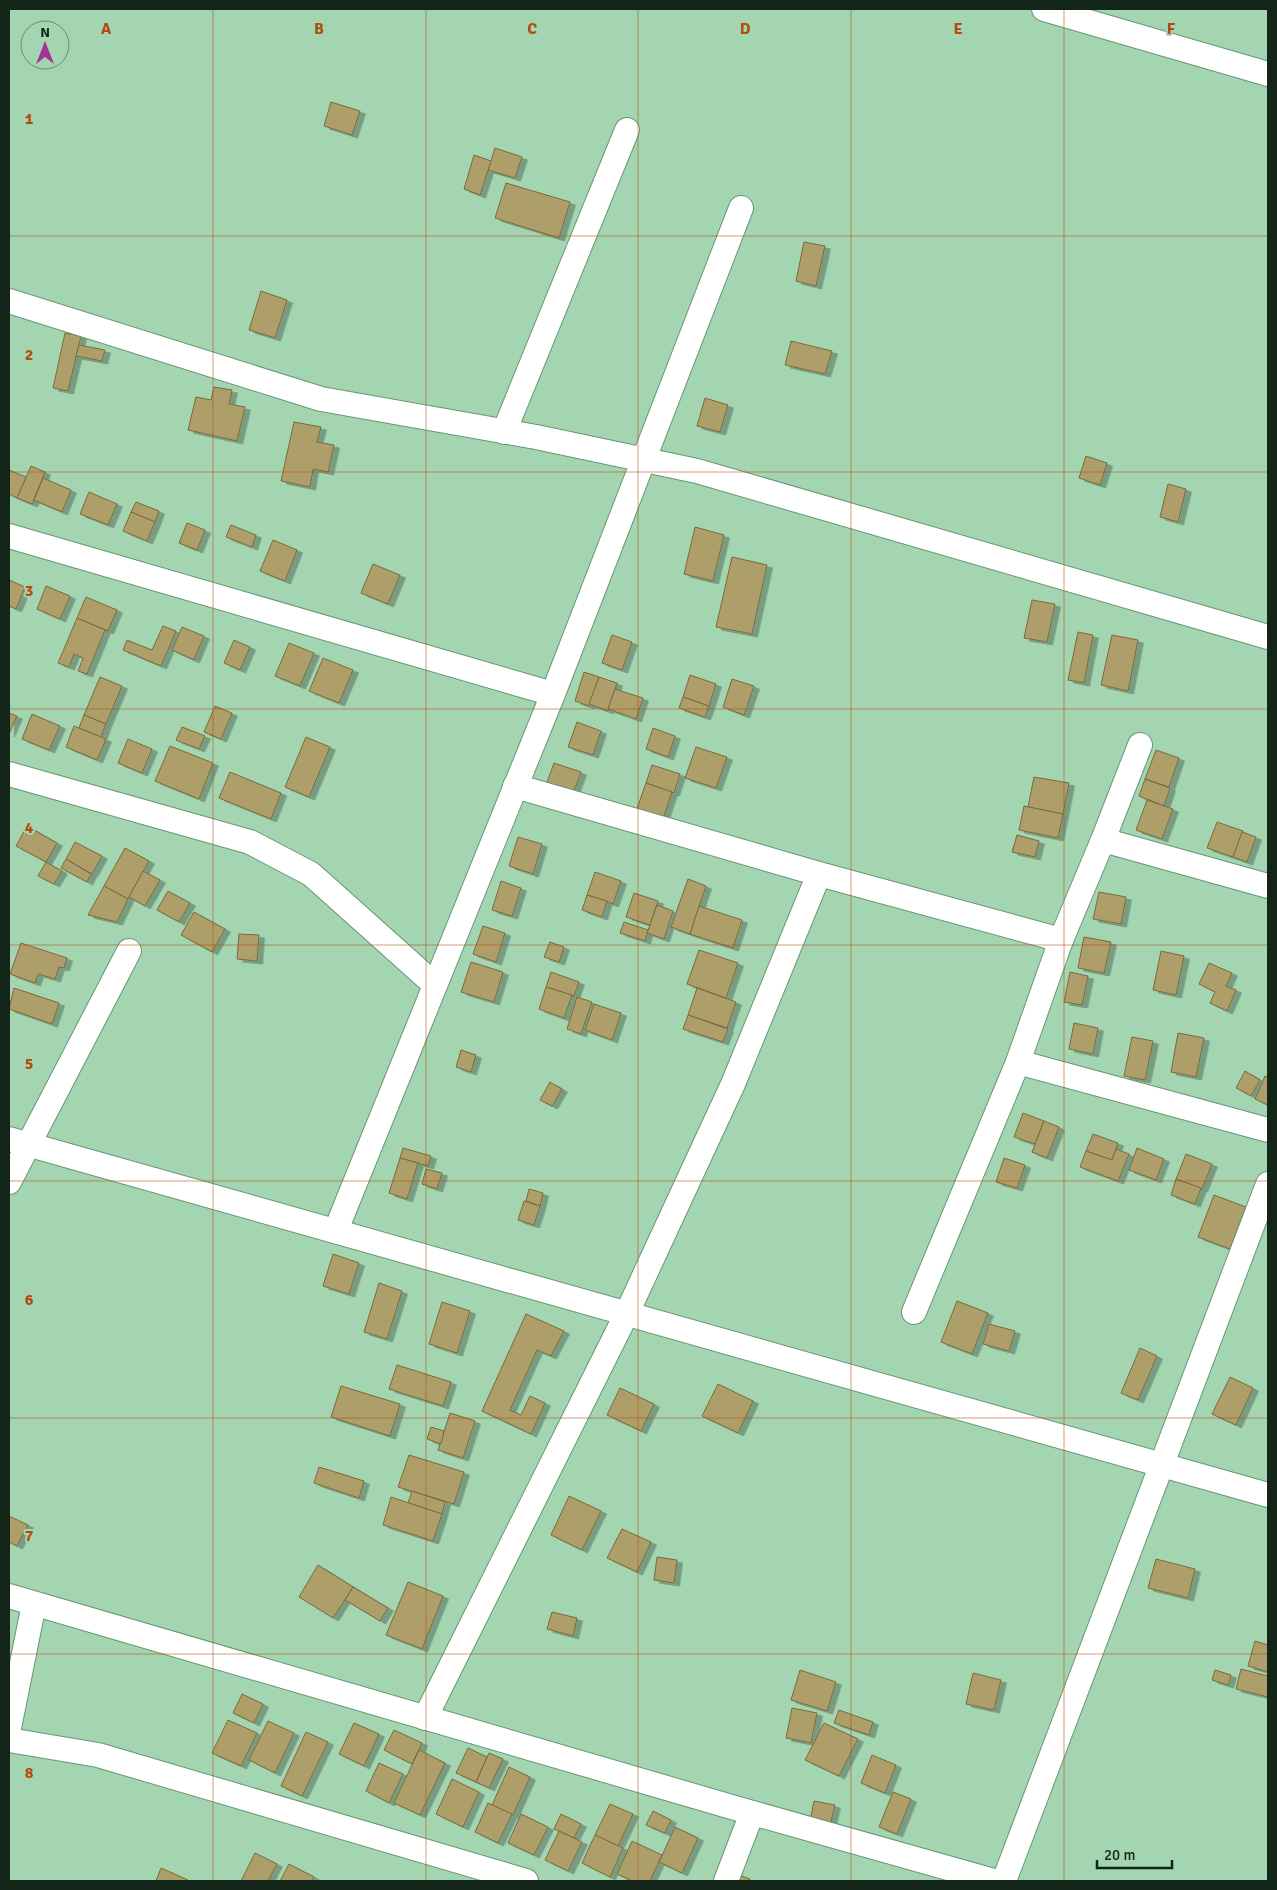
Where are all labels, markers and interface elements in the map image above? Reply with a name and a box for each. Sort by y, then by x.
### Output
text: A [101,19,112,39]
text: B [314,19,324,39]
text: C [527,19,537,39]
text: D [740,19,751,39]
text: E [953,19,963,39]
text: F [1167,19,1176,39]
north arrow [20,20,70,70]
text: N [40,24,50,41]
text: 1 [25,109,34,129]
text: 2 [25,345,33,365]
text: 3 [25,581,33,601]
text: 4 [25,818,34,838]
text: 5 [25,1054,33,1074]
text: 6 [25,1290,34,1310]
text: 7 [25,1526,34,1546]
text: 8 [25,1763,34,1783]
scale bar [1097,1838,1172,1870]
text: 20 m [1104,1846,1135,1864]

